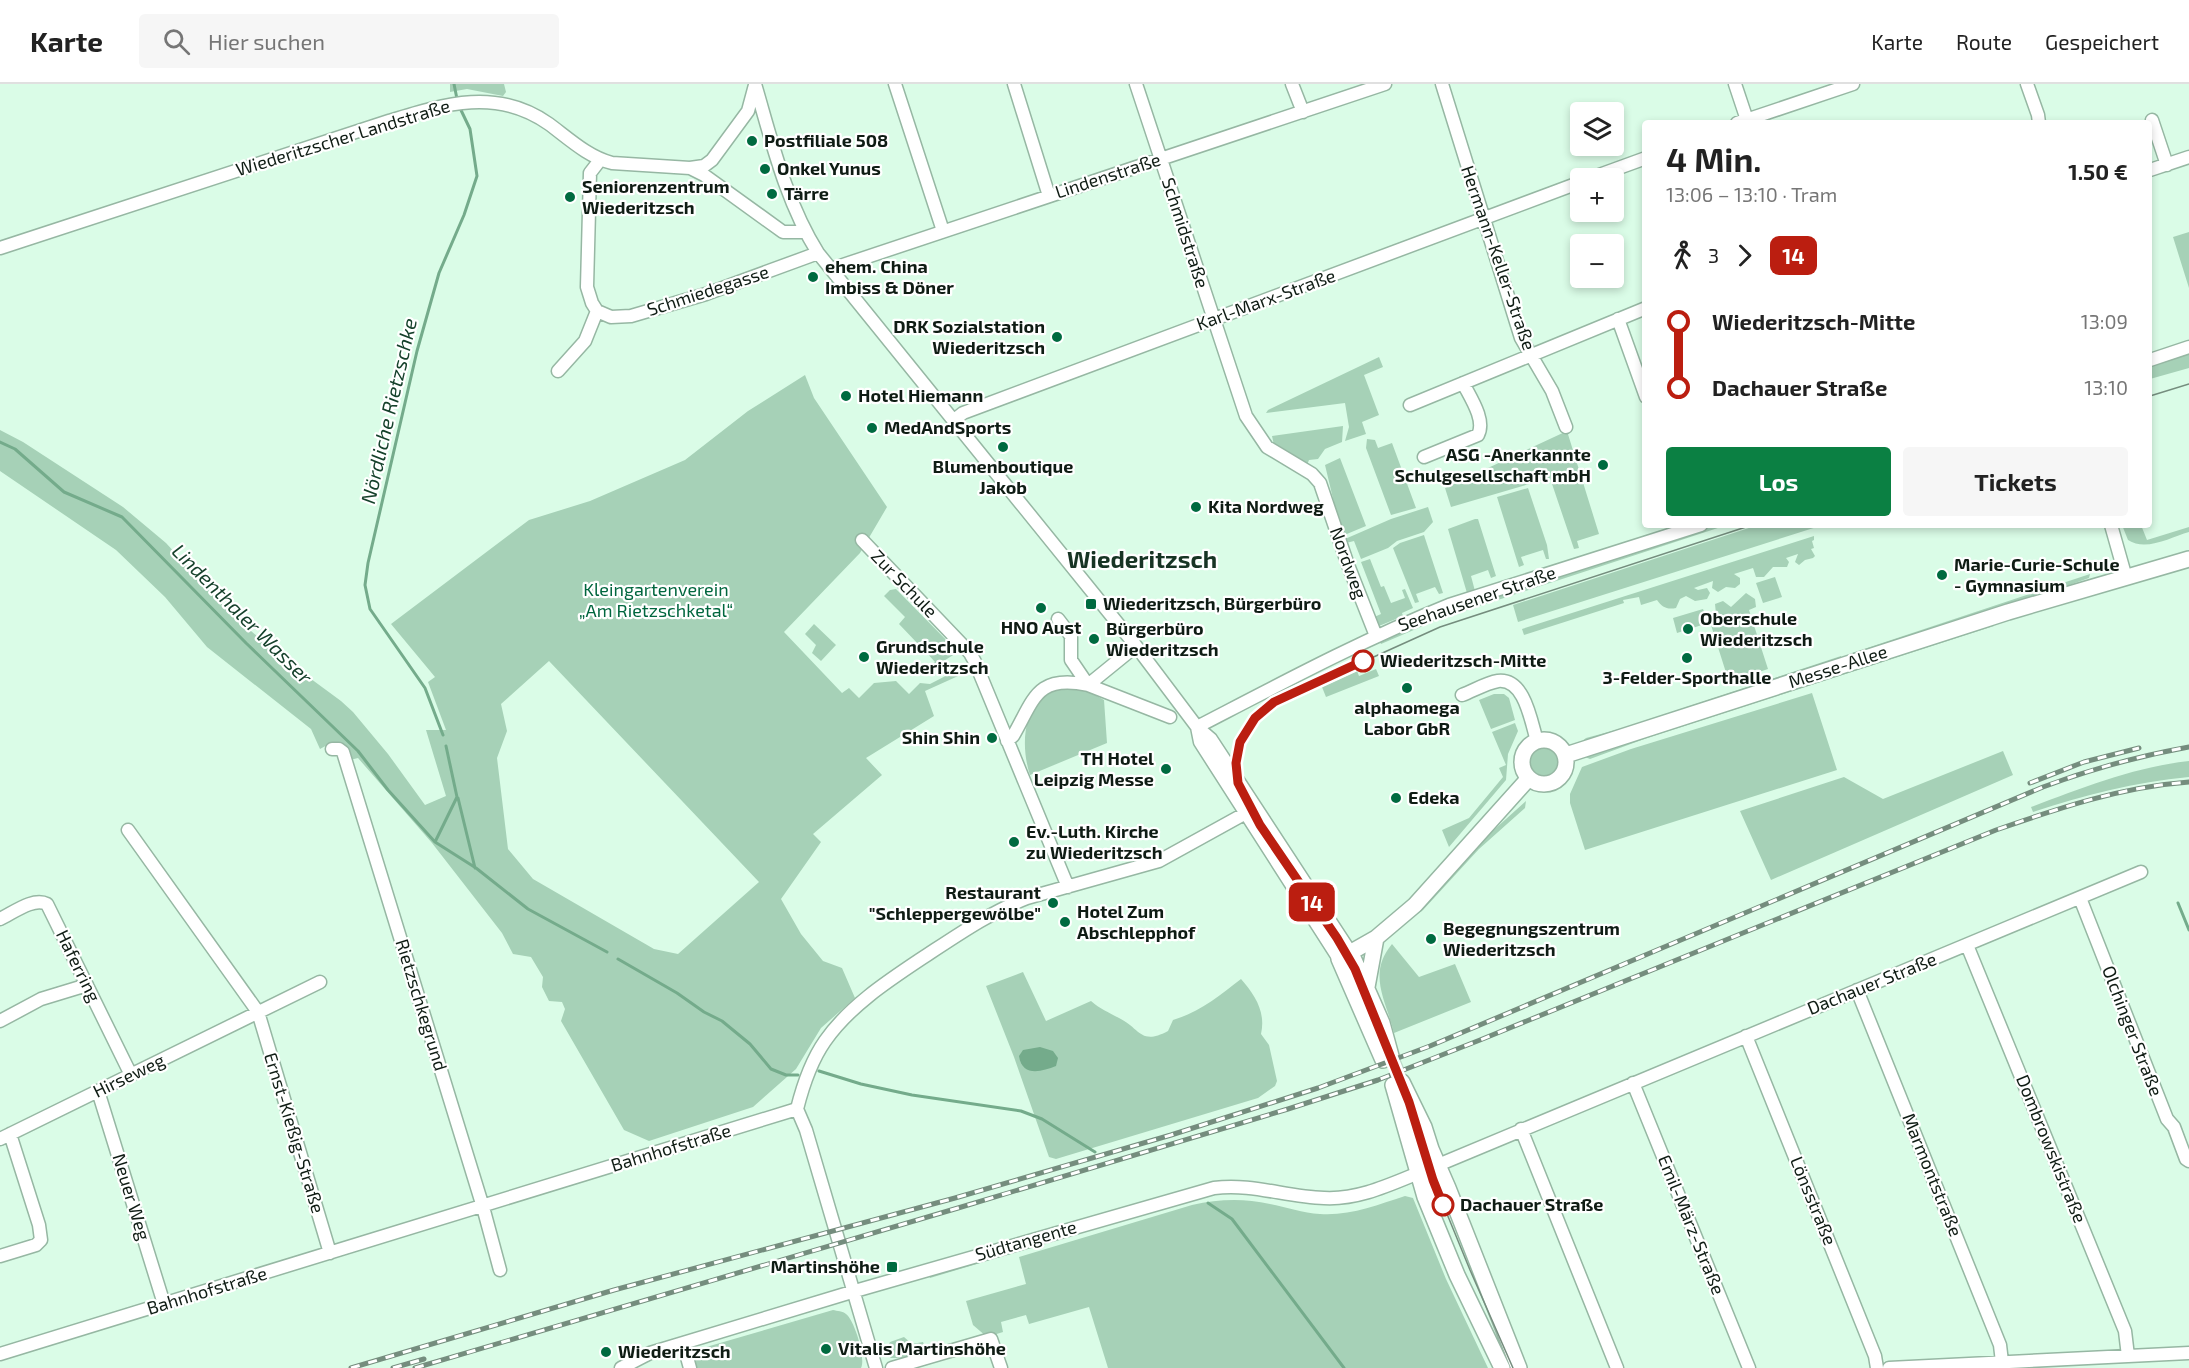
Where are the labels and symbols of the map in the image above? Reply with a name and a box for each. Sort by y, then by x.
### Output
street label: Wiederitzscher Landstraße [233,94,452,180]
place label: Postfiliale 508 [764,129,888,151]
marker: Postfiliale 508 [745,134,759,148]
street label: Lindenstraße [1052,148,1163,202]
place label: Onkel Yunus [777,157,881,179]
marker: Onkel Yunus [758,162,772,176]
street label: Hermann-Keller-Straße [1457,162,1541,353]
place label: Seniorenzentrum Wiederitzsch [582,175,730,218]
street label: Schmidstraße [1158,175,1214,291]
place label: Tärre [784,182,829,204]
marker: Tärre [765,187,779,201]
marker: Seniorenzentrum Wiederitzsch [563,190,577,204]
place label: ehem. China Imbiss & Döner [825,255,954,298]
street label: Schmiedegasse [644,260,771,320]
street label: Karl-Marx-Straße [1193,264,1338,334]
marker: ehem. China Imbiss & Döner [806,270,820,284]
water label: Nördliche Rietzschke [355,315,421,506]
place label: DRK Sozialstation Wiederitzsch [893,315,1045,358]
marker: DRK Sozialstation Wiederitzsch [1050,330,1064,344]
place label: Hotel Hiemann [858,384,983,406]
marker: Hotel Hiemann [839,389,853,403]
place label: MedAndSports [884,416,1011,438]
marker: MedAndSports [865,421,879,435]
marker: Blumenboutique Jakob [996,440,1010,454]
place label: ASG -Anerkannte Schulgesellschaft mbH [1395,443,1591,486]
place label: Blumenboutique Jakob [933,455,1073,498]
marker: ASG -Anerkannte Schulgesellschaft mbH [1596,458,1610,472]
place label: Kita Nordweg [1208,495,1324,517]
marker: Kita Nordweg [1189,500,1203,514]
street label: Nordweg [1326,524,1372,602]
water label: Lindenthaler Wasser [168,538,318,689]
district label: Wiederitzsch [1067,544,1217,573]
street label: Zur Schule [867,545,942,622]
place label: Marie-Curie-Schule - Gymnasium [1954,553,2120,596]
street label: Seehausener Straße [1395,561,1559,635]
marker: Marie-Curie-Schule - Gymnasium [1935,568,1949,582]
park label: Kleingartenverein „Am Rietzschketal“ [579,578,733,621]
place label: Wiederitzsch, Bürgerbüro [1103,592,1321,614]
marker: Wiederitzsch, Bürgerbüro [1084,597,1098,611]
marker: HNO Aust [1034,601,1048,615]
place label: Oberschule Wiederitzsch [1700,607,1813,650]
place label: HNO Aust [1001,616,1082,638]
place label: Bürgerbüro Wiederitzsch [1106,617,1219,660]
marker: Oberschule Wiederitzsch [1681,622,1695,636]
marker: Bürgerbüro Wiederitzsch [1087,632,1101,646]
place label: Grundschule Wiederitzsch [876,635,989,678]
street label: Messe-Allee [1785,640,1890,692]
place label: Wiederitzsch-Mitte [1380,649,1546,671]
marker: Grundschule Wiederitzsch [857,650,871,664]
marker: Wiederitzsch-Mitte [1352,650,1374,672]
marker: 3-Felder-Sporthalle [1680,651,1694,665]
place label: 3-Felder-Sporthalle [1602,666,1772,688]
marker: alphaomega Labor GbR [1400,681,1414,695]
place label: alphaomega Labor GbR [1354,696,1460,739]
place label: Shin Shin [902,726,980,748]
marker: Shin Shin [985,731,999,745]
place label: TH Hotel Leipzig Messe [1034,747,1154,790]
marker: TH Hotel Leipzig Messe [1159,762,1173,776]
place label: Edeka [1408,786,1460,808]
marker: Edeka [1389,791,1403,805]
place label: Ev.-Luth. Kirche zu Wiederitzsch [1026,820,1163,863]
marker: Ev.-Luth. Kirche zu Wiederitzsch [1007,835,1021,849]
place label: Restaurant "Schleppergewölbe" [869,881,1042,924]
line badge: 14 [1285,882,1339,922]
marker: Restaurant "Schleppergewölbe" [1046,896,1060,910]
place label: Hotel Zum Abschlepphof [1077,900,1196,943]
marker: Hotel Zum Abschlepphof [1058,915,1072,929]
place label: Begegnungszentrum Wiederitzsch [1443,917,1620,960]
street label: Haferring [52,926,106,1005]
marker: Begegnungszentrum Wiederitzsch [1424,932,1438,946]
street label: Rietzschkegrund [391,936,452,1073]
street label: Dachauer Straße [1804,947,1940,1019]
street label: Olchinger Straße [2098,962,2168,1099]
street label: Hirseweg [89,1048,168,1102]
street label: Ernst-Kießig-Straße [260,1050,330,1216]
street label: Dombrowskistraße [2012,1071,2092,1226]
street label: Marmontstraße [1898,1110,1968,1240]
street label: Bahnhofstraße [608,1118,733,1176]
street label: Neuer Weg [108,1151,156,1243]
street label: Emil-März-Straße [1654,1152,1730,1298]
street label: Lönsstraße [1786,1153,1842,1248]
place label: Dachauer Straße [1460,1193,1604,1215]
marker: Dachauer Straße [1432,1194,1454,1216]
street label: Südtangente [972,1215,1079,1265]
place label: Martinshöhe [770,1255,880,1277]
marker: Martinshöhe [885,1260,899,1274]
street label: Bahnhofstraße [144,1261,269,1319]
place label: Vitalis Martinshöhe [838,1337,1006,1359]
place label: Wiederitzsch [618,1340,731,1362]
marker: Vitalis Martinshöhe [819,1342,833,1356]
marker: Wiederitzsch [599,1345,613,1359]

